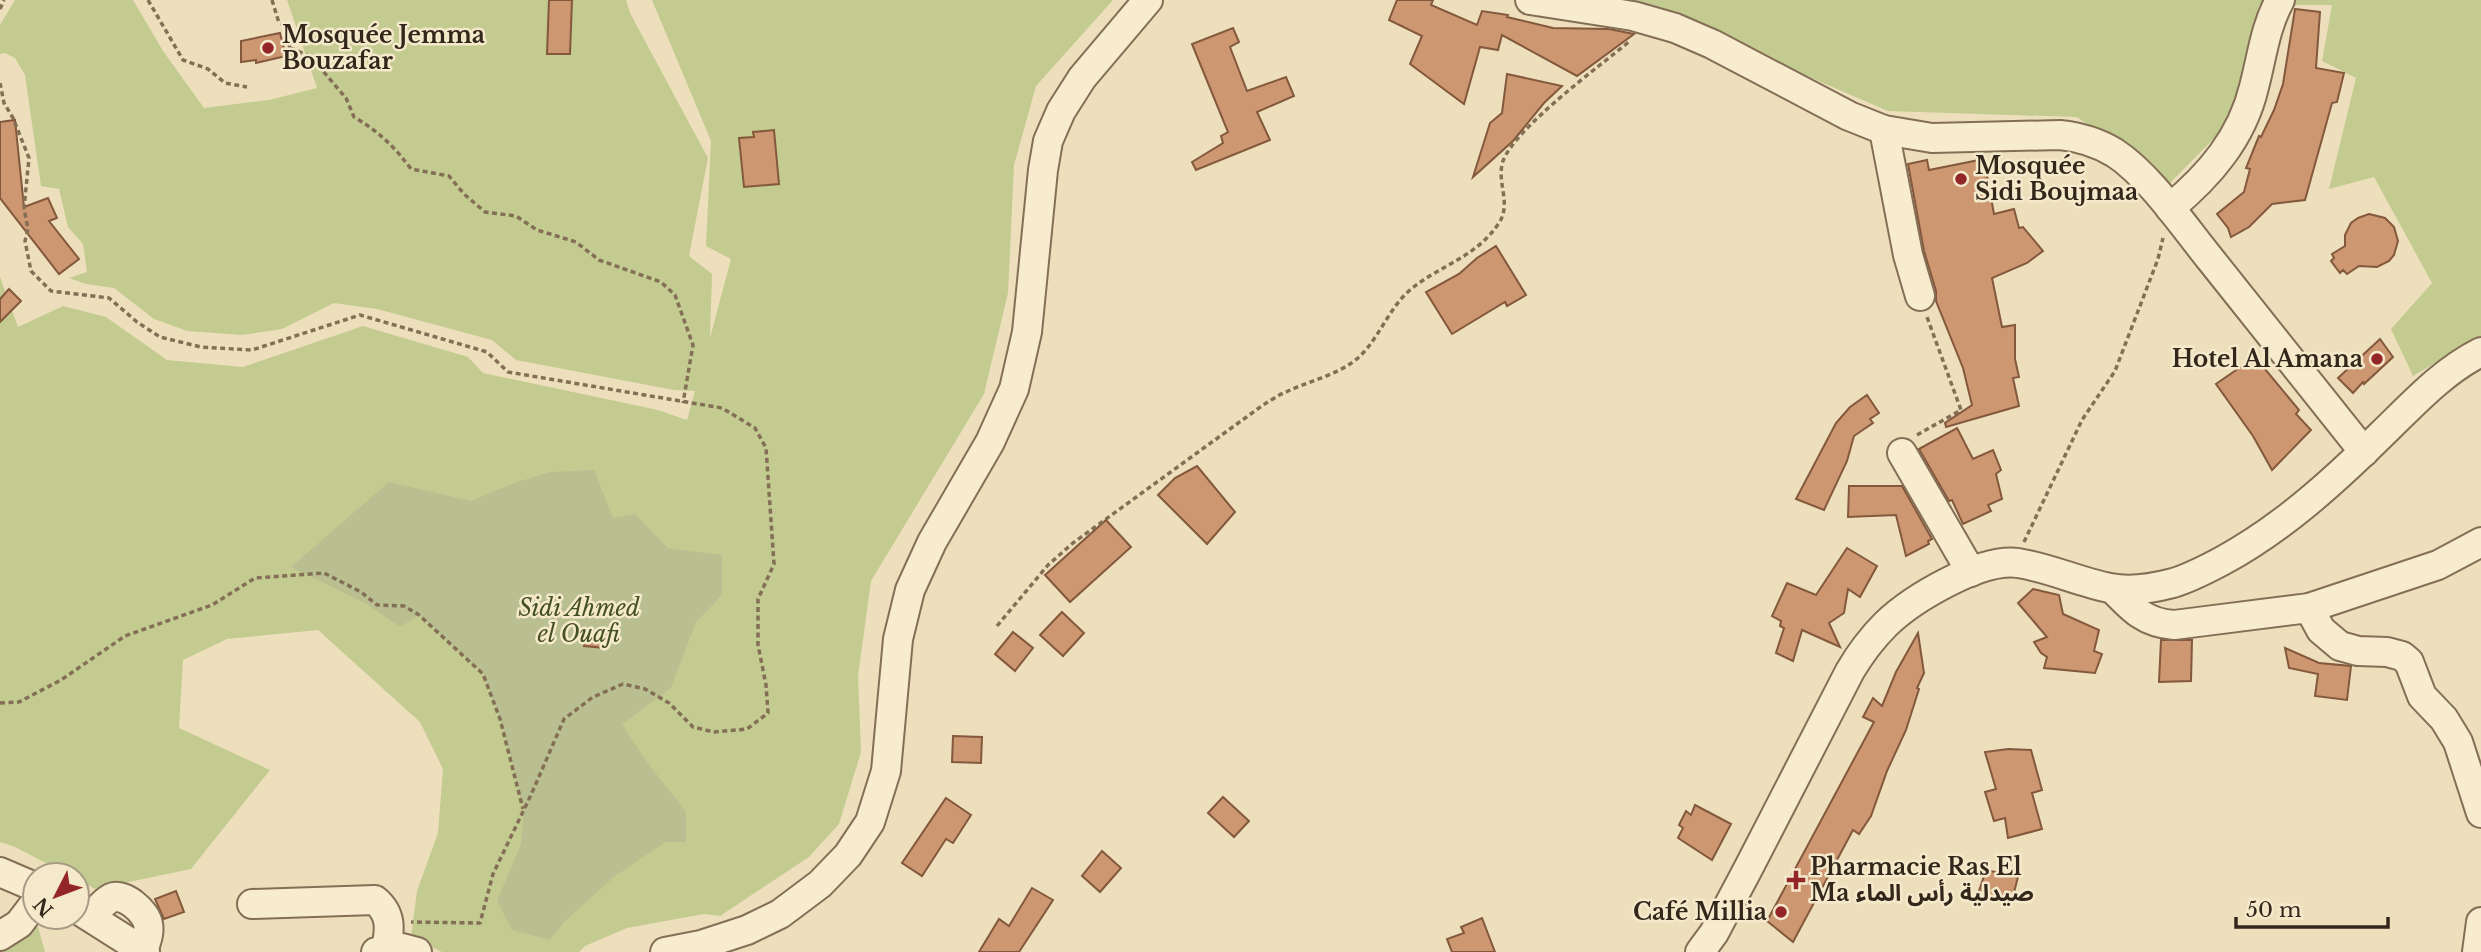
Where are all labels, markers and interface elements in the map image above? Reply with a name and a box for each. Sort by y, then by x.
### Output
place label: Mosquée Jemma Bouzafar [282,21,485,75]
marker: Mosquée Jemma Bouzafar [260,40,276,56]
place label: Mosquée Sidi Boujmaa [1975,152,2138,206]
marker: Mosquée Sidi Boujmaa [1953,171,1969,187]
place label: Hotel Al Amana [2172,345,2363,373]
marker: Hotel Al Amana [2369,351,2385,367]
park label: Sidi Ahmed el Ouafi [518,594,640,648]
place label: Pharmacie Ras El Ma صيدلية رأس الماء [1810,853,2034,907]
north arrow [21,861,91,931]
marker: Pharmacie Ras El Ma صيدلية رأس الماء [1788,872,1804,888]
scale bar [2236,886,2388,930]
text: N [29,893,58,921]
text: 50 m [2246,897,2302,923]
place label: Café Millia [1633,898,1767,926]
marker: Café Millia [1773,904,1789,920]

